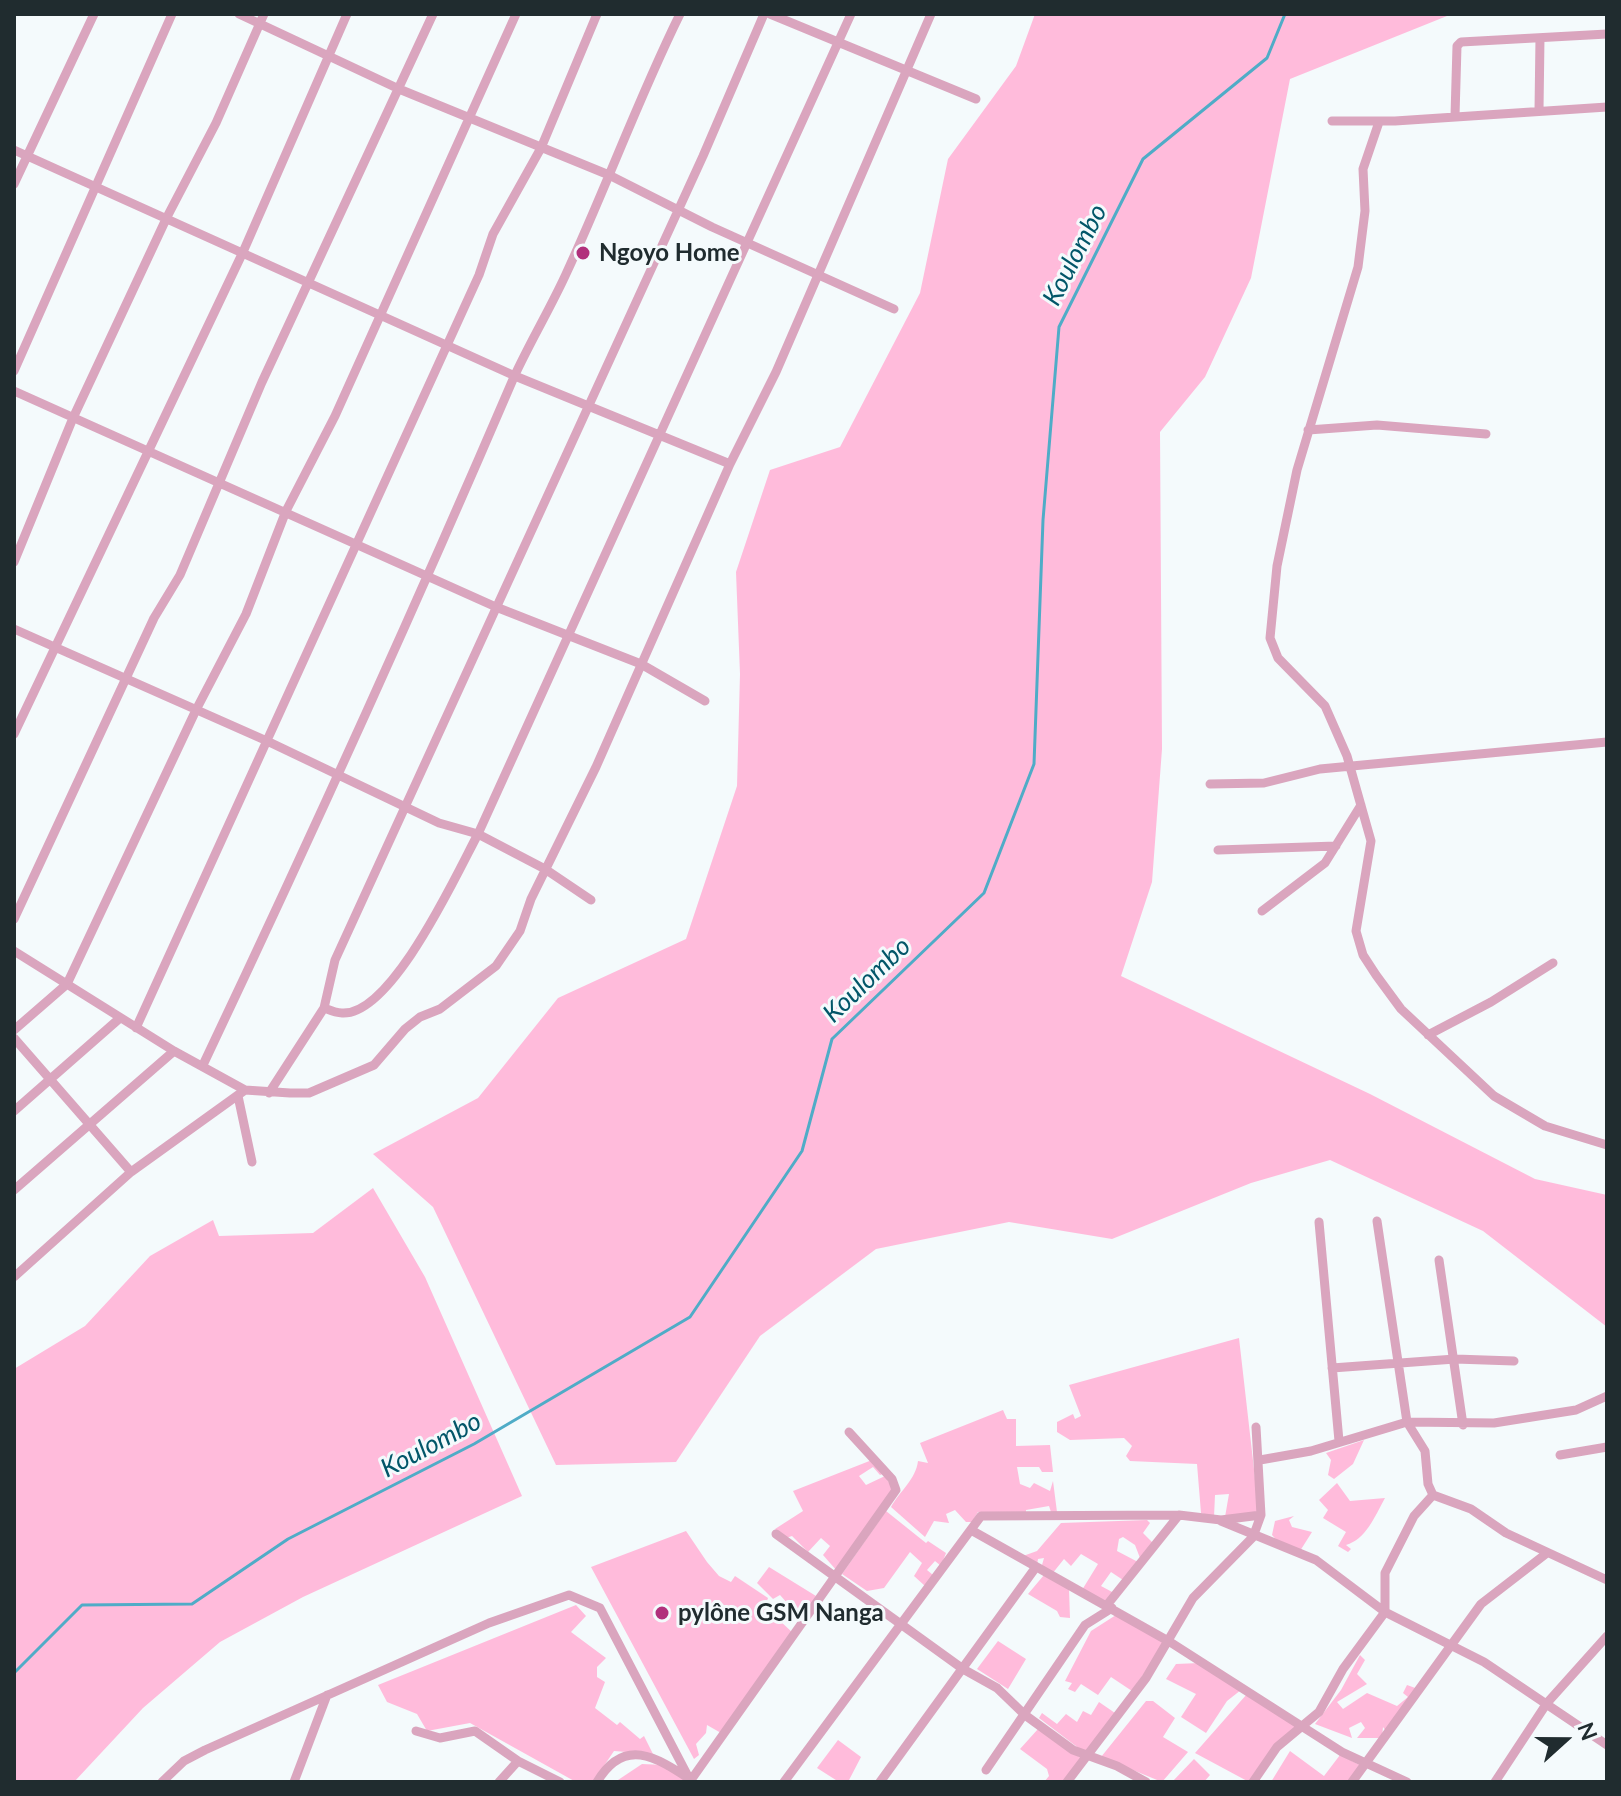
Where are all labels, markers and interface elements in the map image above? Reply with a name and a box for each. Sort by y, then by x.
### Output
water label: Koulombo [1036,199,1114,311]
place label: Ngoyo Home [599,239,740,267]
marker: Ngoyo Home [574,244,592,262]
water label: Koulombo [817,931,917,1029]
water label: Koulombo [375,1406,487,1484]
place label: pylône GSM Nanga [678,1599,884,1627]
marker: pylône GSM Nanga [653,1604,671,1622]
north arrow [1525,1700,1605,1780]
text: N [1572,1718,1604,1744]

